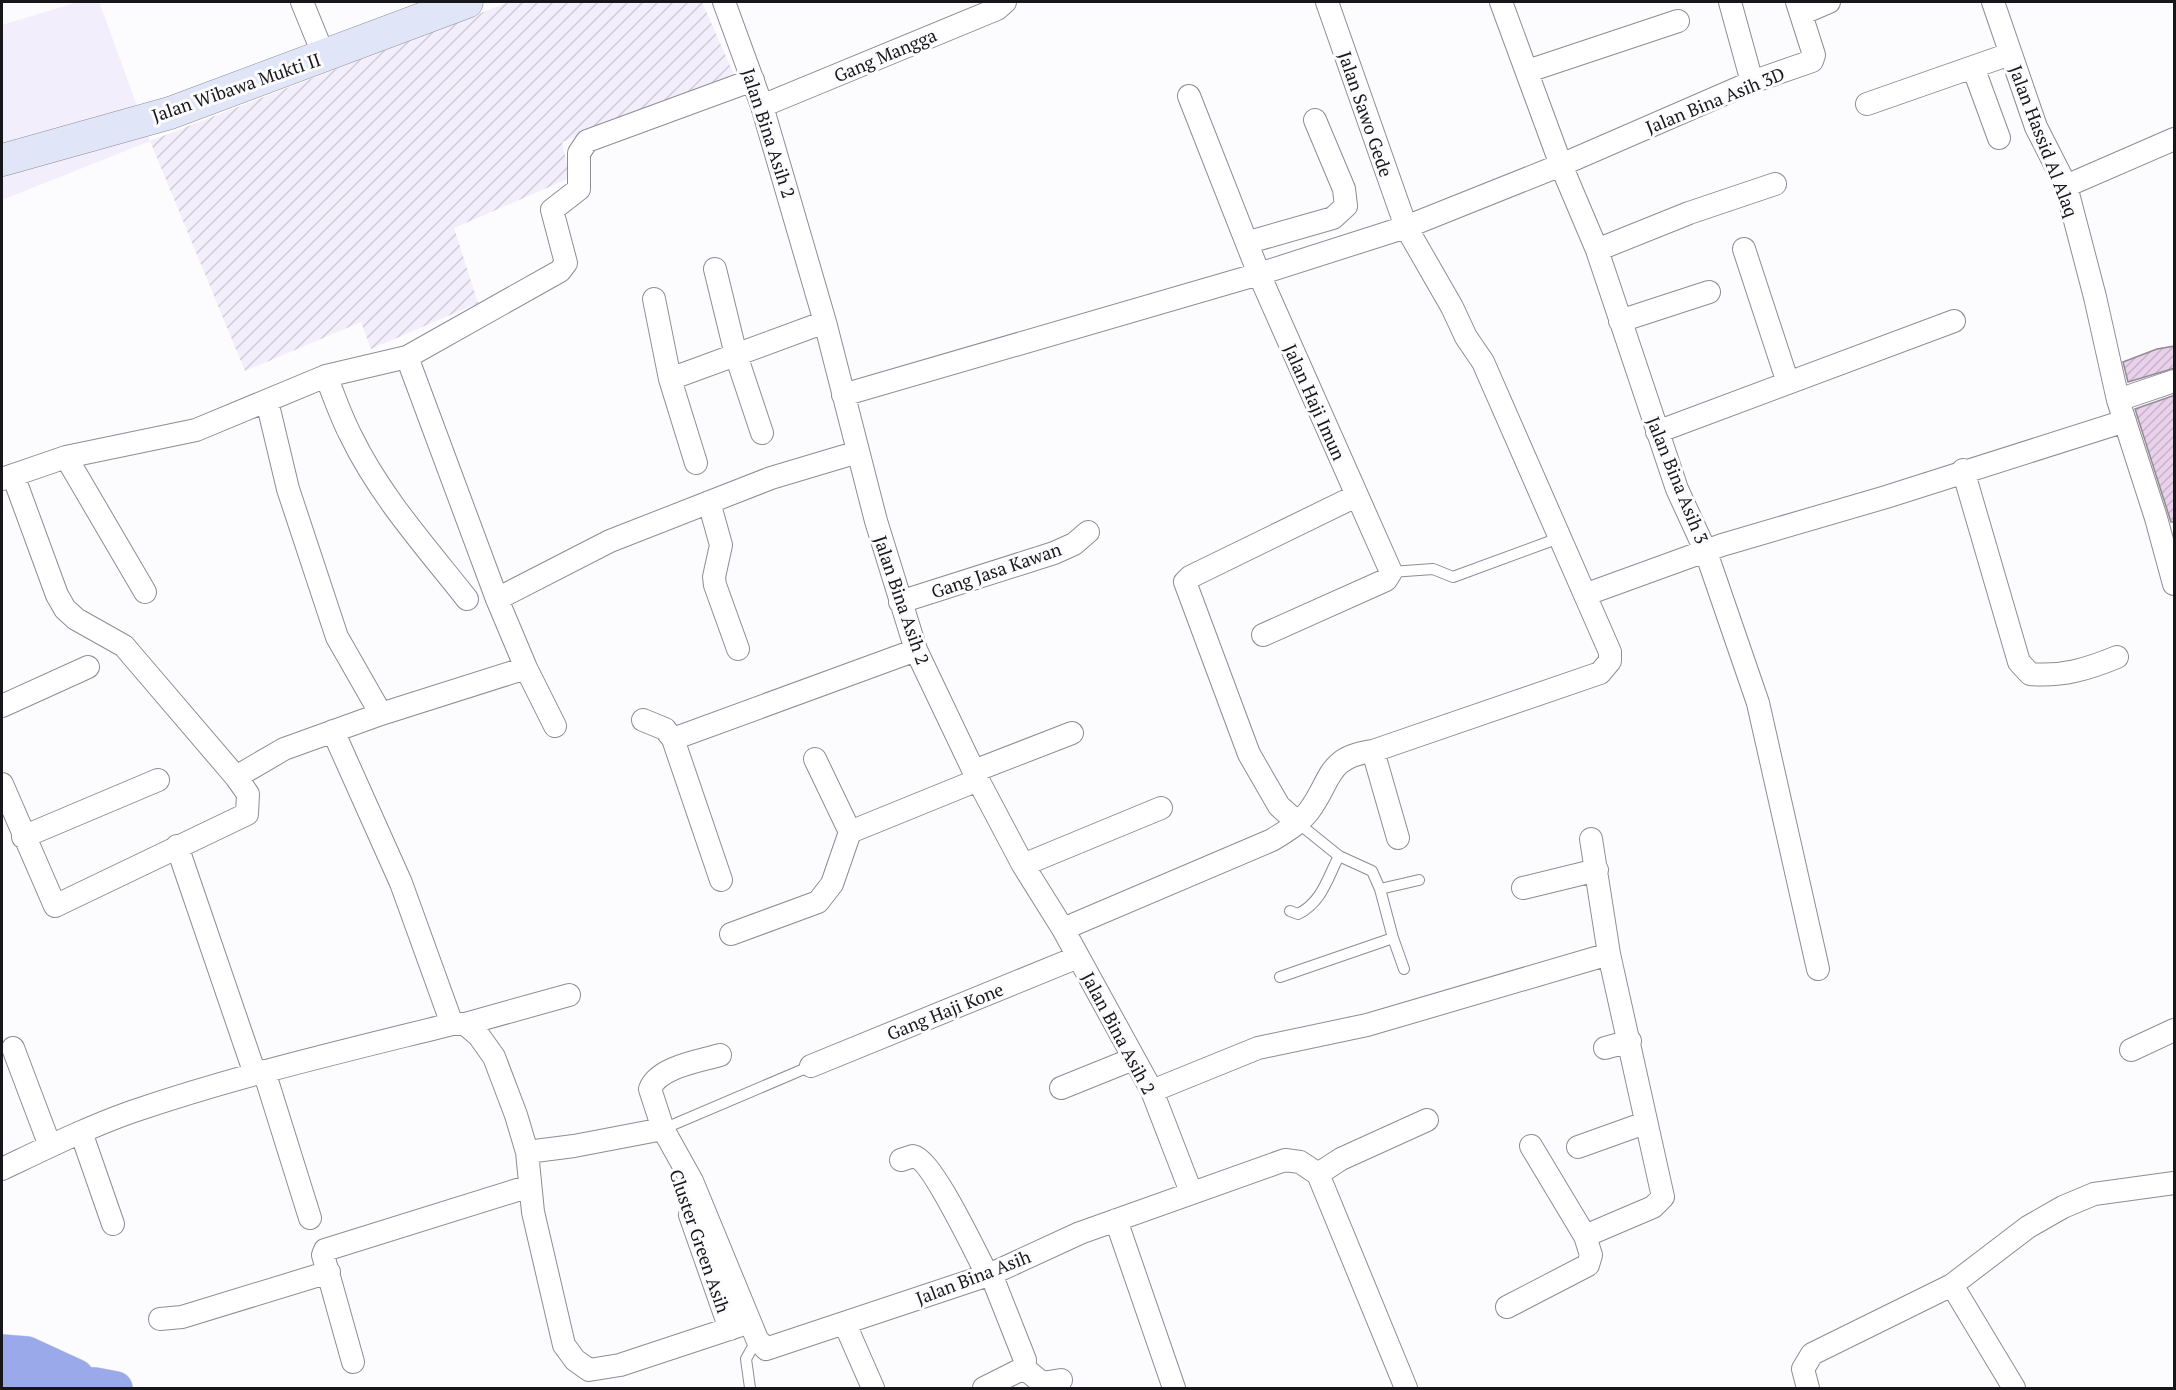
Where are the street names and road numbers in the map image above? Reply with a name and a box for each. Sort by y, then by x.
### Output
street label: Gang Mangga [830,23,940,87]
street label: Jalan Wibawa Mukti II [148,47,324,127]
street label: Jalan Sawo Gede [1333,48,1399,180]
street label: Jalan Bina Asih 3D [1642,61,1788,139]
street label: Jalan Hassid Al Alaq [2004,62,2084,220]
street label: Jalan Bina Asih 2 [737,65,801,201]
street label: Jalan Haji Imun [1279,340,1351,464]
street label: Jalan Bina Asih 3 [1642,413,1714,547]
street label: Jalan Bina Asih 2 [869,532,935,668]
street label: Gang Jasa Kawan [928,536,1065,604]
street label: Jalan Bina Asih 2 [1077,968,1161,1098]
street label: Gang Haji Kone [883,977,1007,1045]
street label: Cluster Green Asih [664,1166,736,1316]
street label: Jalan Bina Asih [912,1244,1034,1310]

